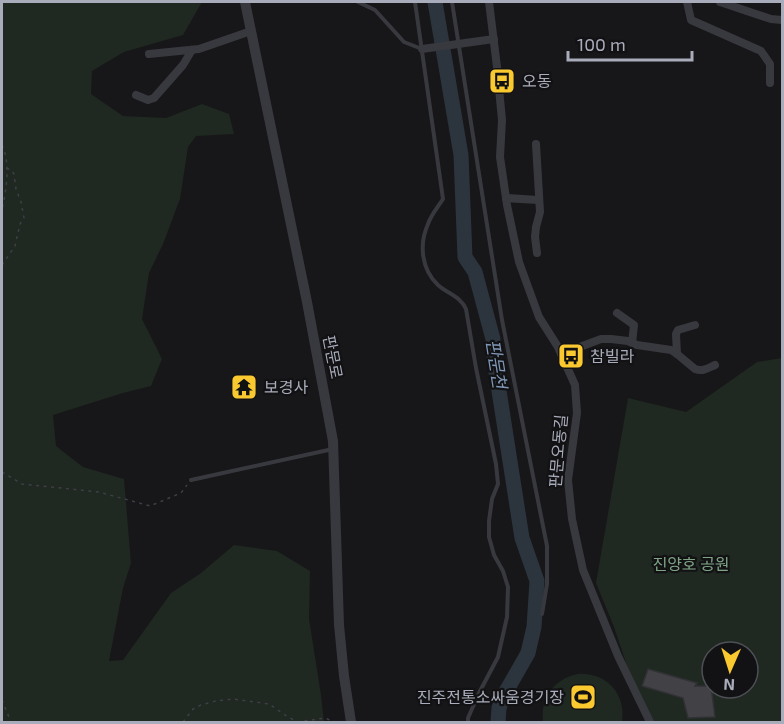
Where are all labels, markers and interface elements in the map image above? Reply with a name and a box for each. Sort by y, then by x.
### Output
scale bar [568,24,692,62]
text: 100 m [577,33,626,55]
bus stop icon: 오동 [487,66,517,96]
place label: 오동 [522,71,552,90]
street label: 판문로 [320,333,347,381]
water label: 판문천 [482,338,512,393]
bus stop icon: 참빌라 [556,341,586,371]
place label: 참빌라 [590,346,634,365]
temple icon: 보경사 [229,372,259,402]
place label: 보경사 [264,377,308,396]
street label: 판문오동길 [545,413,570,488]
park label: 진양호 공원 [652,554,730,573]
north arrow [700,640,760,700]
text: N [723,676,735,695]
sports icon: 진주전통소싸움경기장 [568,682,598,712]
place label: 진주전통소싸움경기장 [417,687,564,706]

